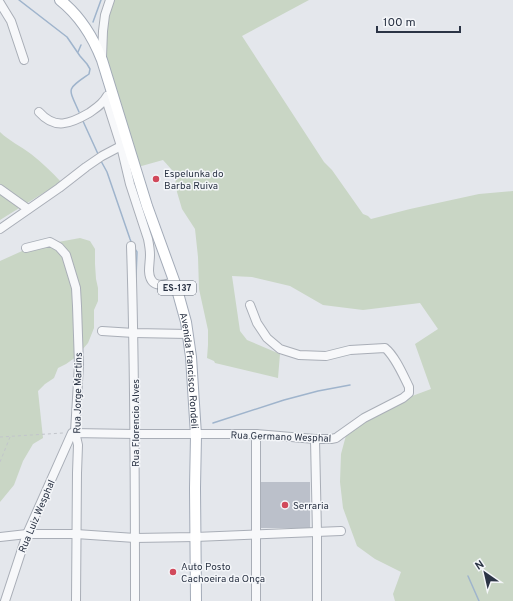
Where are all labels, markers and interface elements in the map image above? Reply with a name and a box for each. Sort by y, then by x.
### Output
scale bar [377,8,460,34]
text: 100 m [383,15,416,31]
place label: Espelunka do Barba Ruiva [164,168,224,193]
marker: Espelunka do Barba Ruiva [151,174,161,184]
road number: ES-137 [158,281,196,295]
street label: Avenida Francisco Rondeli [176,311,201,429]
street label: Rua Jorge Martins [71,352,86,434]
street label: Rua Florencio Alves [130,379,143,467]
street label: Rua Germano Wesphal [230,429,332,446]
street label: Rua Luiz Wesphal [16,478,59,555]
marker: Serraria [280,500,290,510]
place label: Serraria [293,500,329,513]
north arrow [465,553,505,593]
text: N [473,558,487,574]
place label: Auto Posto Cachoeira da Onça [181,561,265,586]
marker: Auto Posto Cachoeira da Onça [168,567,178,577]

